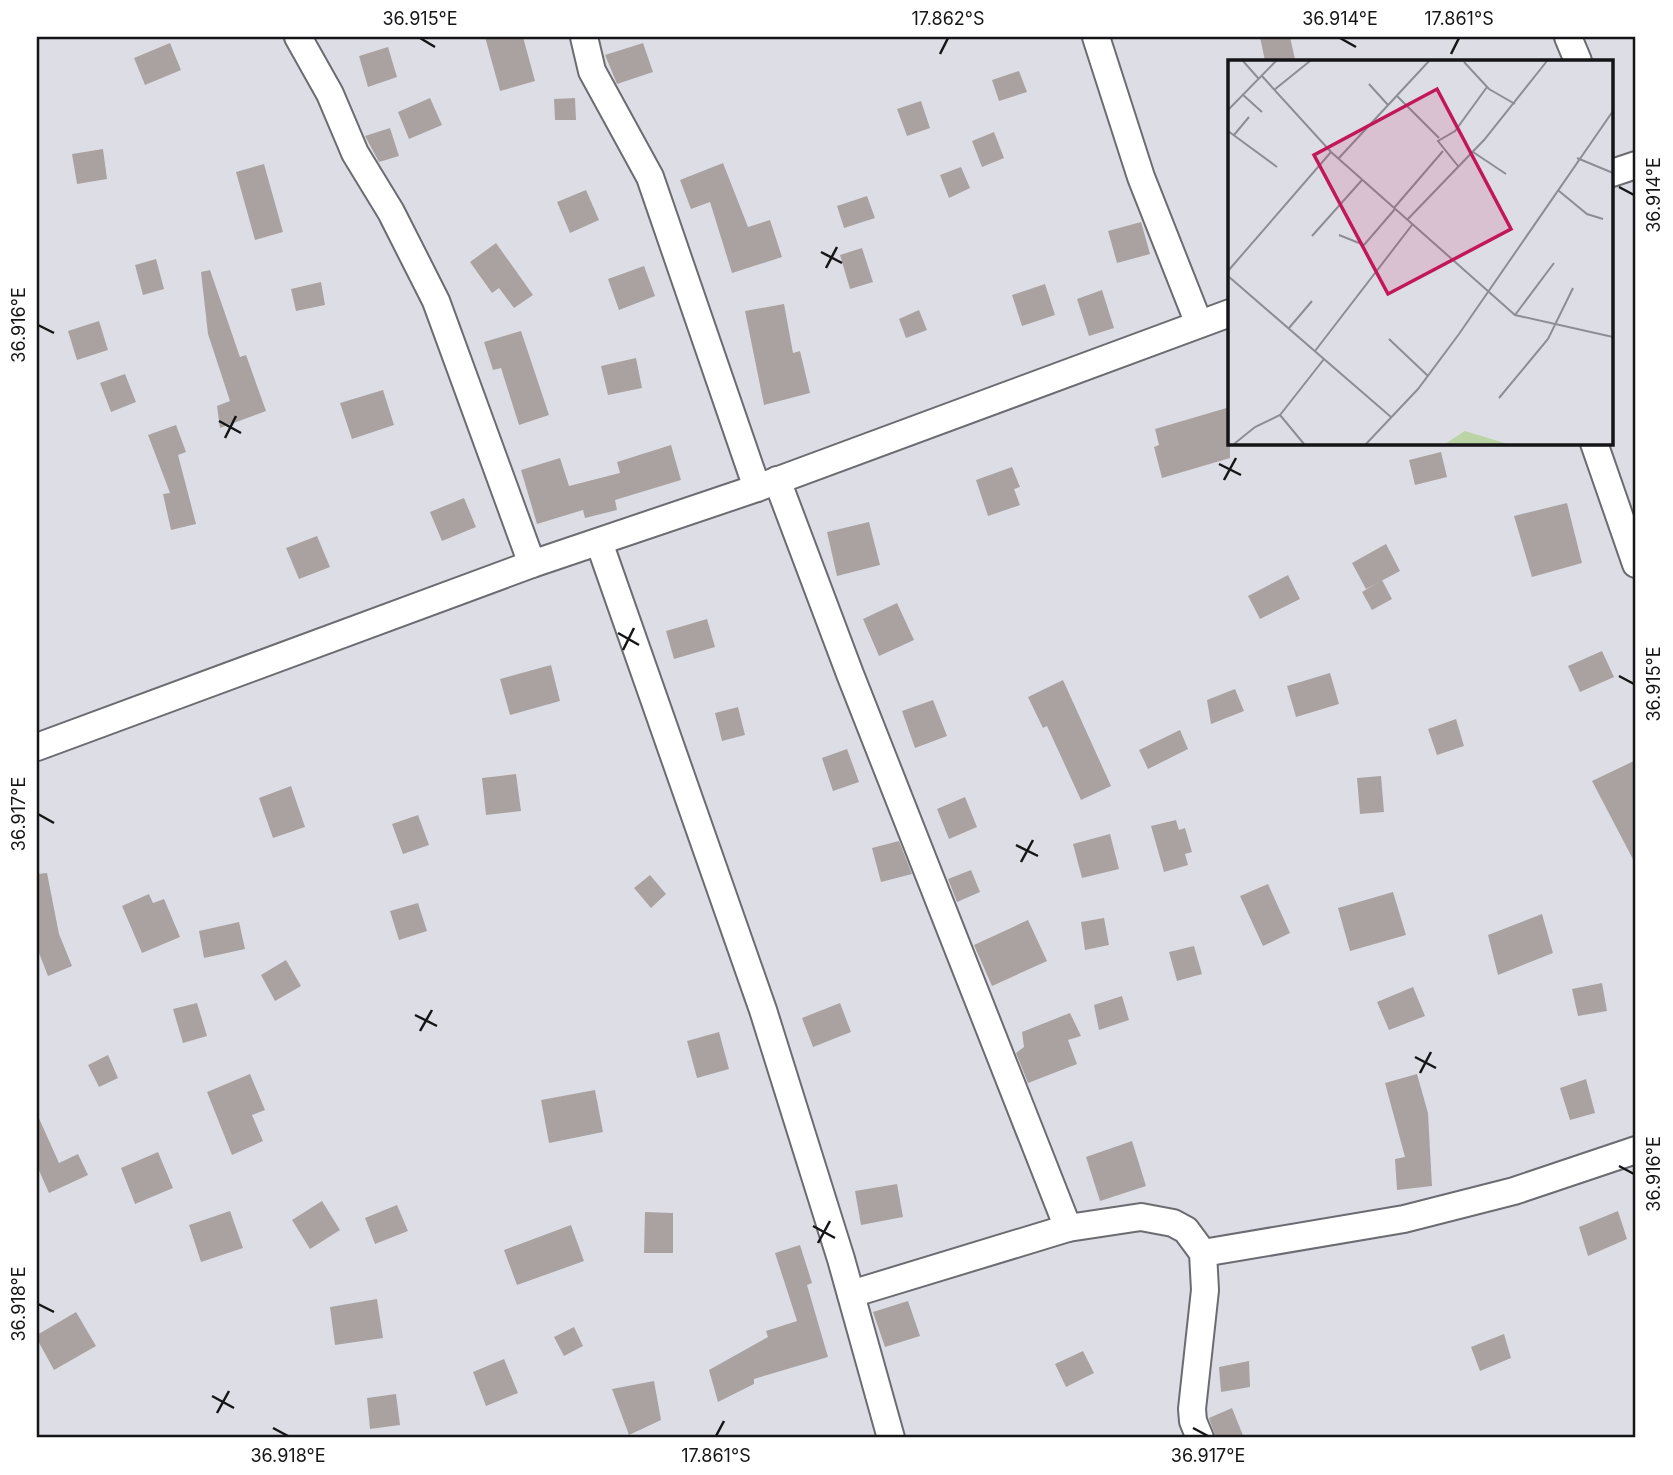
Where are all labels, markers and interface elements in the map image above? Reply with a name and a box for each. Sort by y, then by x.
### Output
text: 36.915°E [382,8,458,29]
text: 17.862°S [911,8,985,29]
text: 36.914°E [1302,8,1378,29]
text: 17.861°S [1424,8,1494,29]
inset map [1228,60,1614,444]
text: 36.914°E [1643,157,1664,233]
text: 36.916°E [8,287,29,363]
text: 36.915°E [1643,646,1664,722]
text: 36.917°E [8,777,29,851]
text: 36.916°E [1643,1136,1664,1212]
text: 36.918°E [8,1266,29,1342]
text: 36.918°E [250,1445,326,1466]
text: 17.861°S [681,1445,751,1466]
text: 36.917°E [1171,1445,1245,1466]

